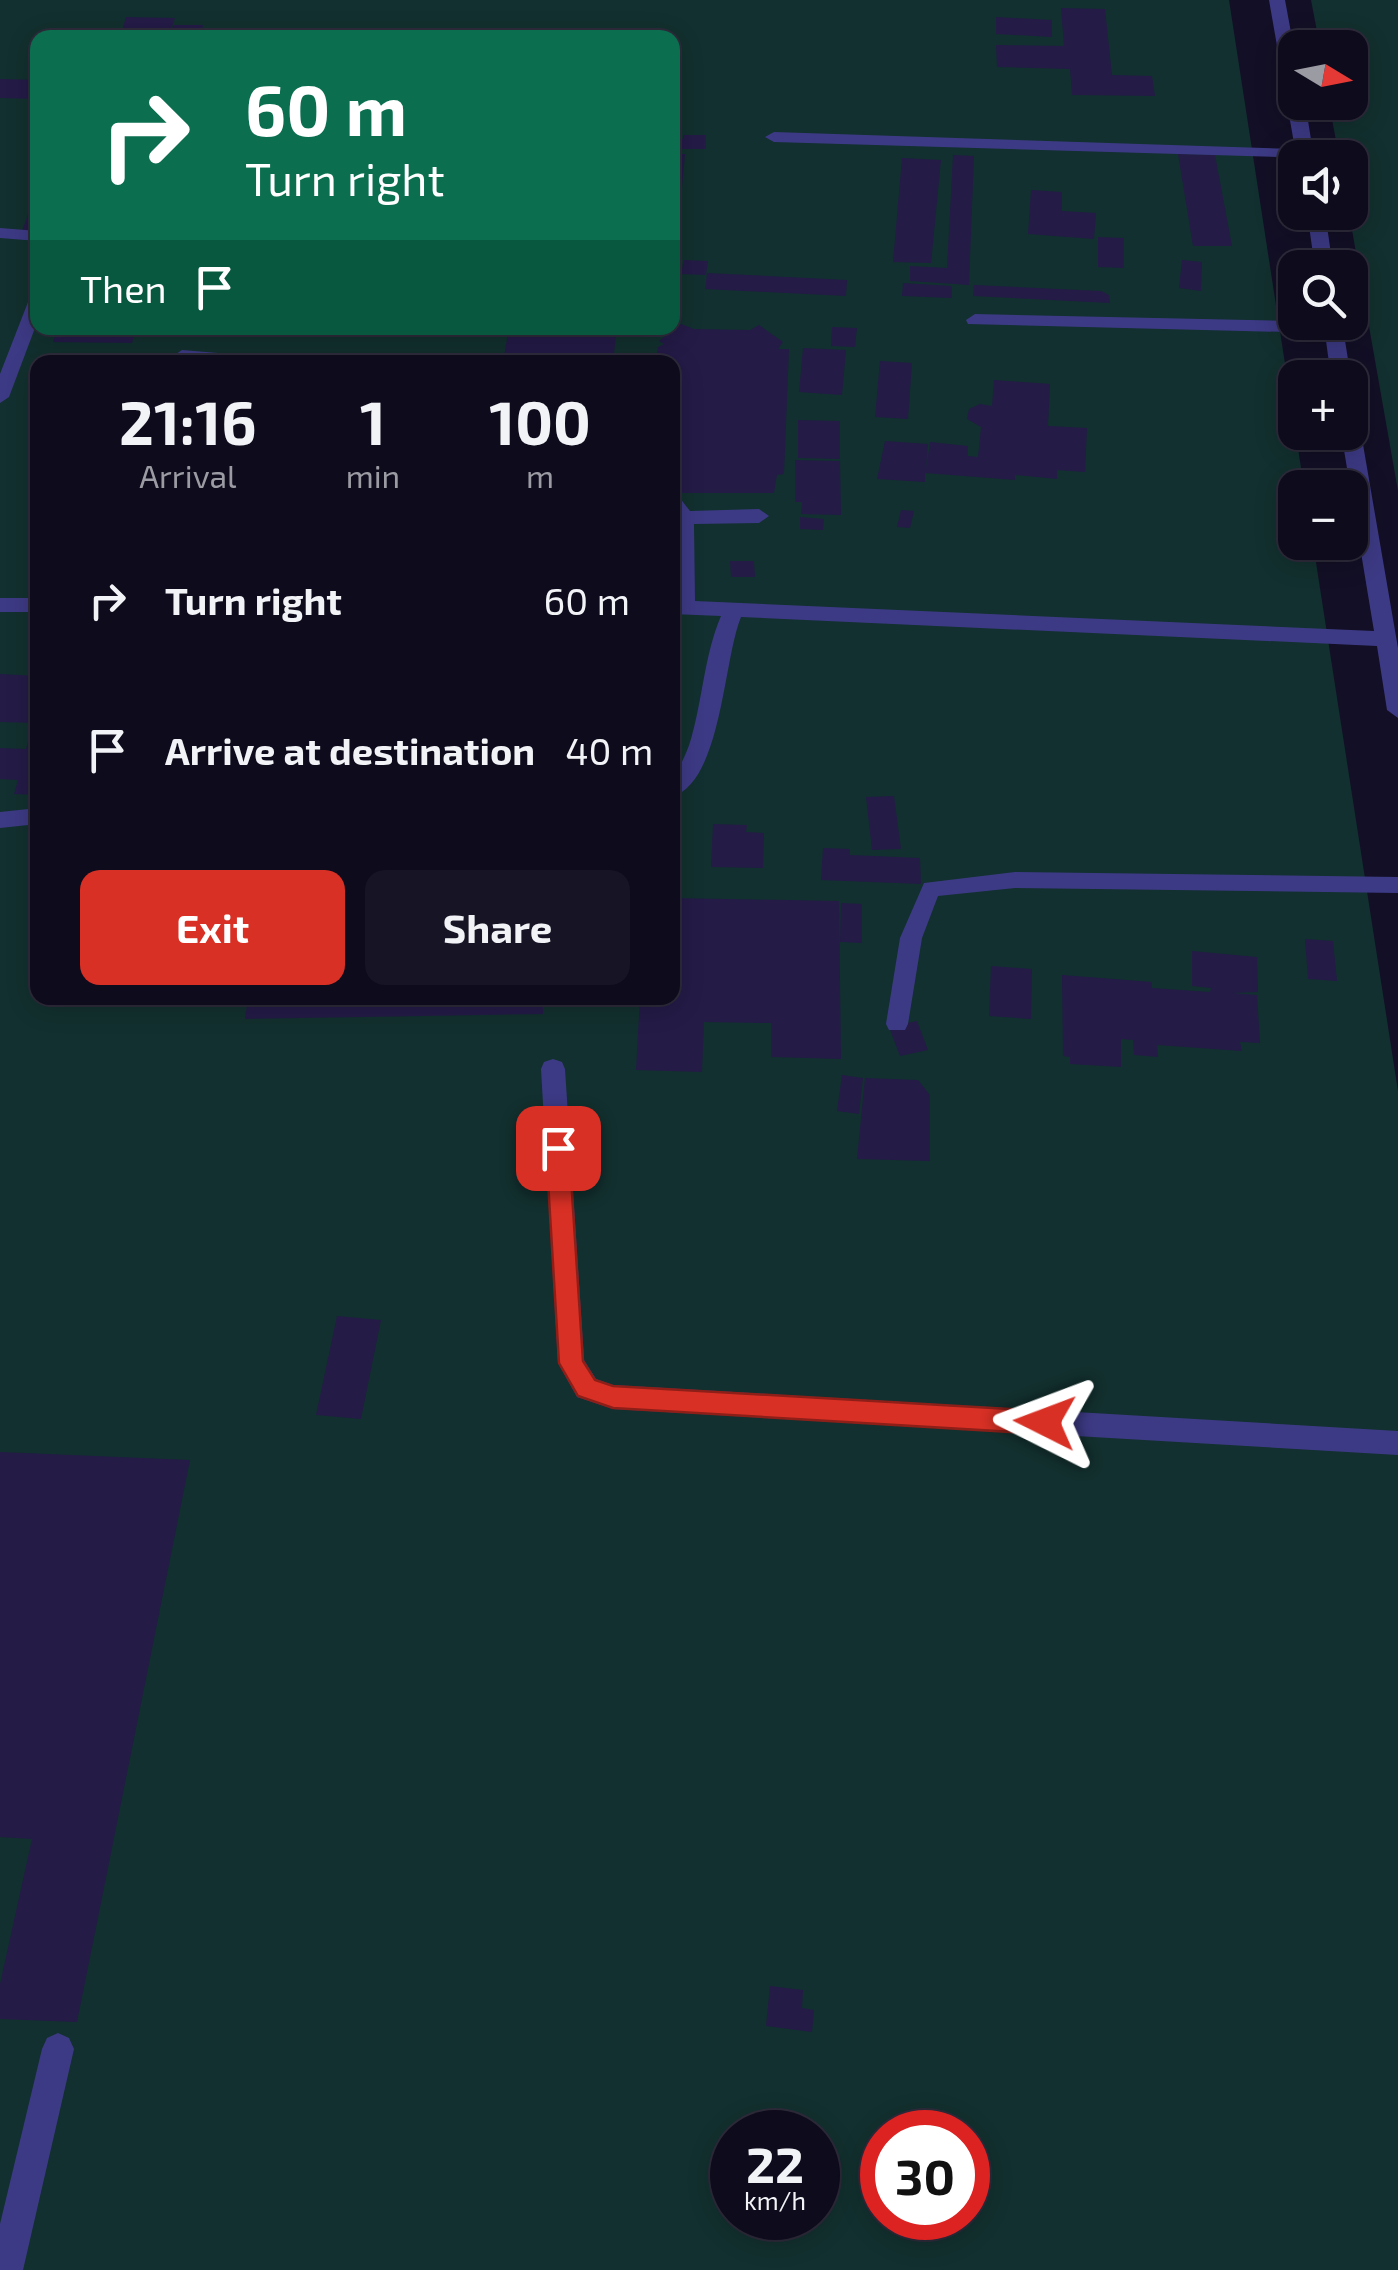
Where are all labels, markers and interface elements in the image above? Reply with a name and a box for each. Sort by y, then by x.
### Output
north arrow [1278,30,1368,120]
map controls [1278,30,1368,560]
text: 60 m [245,66,407,150]
icon: right [80,70,210,200]
button: sound [1278,140,1368,230]
text: Turn right [245,151,445,205]
button: search [1278,250,1368,340]
icon: arrive [187,260,242,315]
text: Then [80,265,167,311]
button: + [1278,360,1368,450]
text: 21:16 [119,385,257,457]
text: 1 [360,385,386,457]
text: 100 [489,385,591,457]
text: Arrival [139,456,237,494]
text: min [346,456,400,494]
text: m [526,456,554,494]
button: − [1278,470,1368,560]
icon: right [80,573,135,628]
text: Turn right [165,577,342,623]
text: 60 m [544,577,630,623]
icon: arrive [80,723,135,778]
text: Arrive at destination [165,727,535,773]
text: 40 m [565,727,653,773]
button: Exit [80,870,345,985]
button: Share [365,870,630,985]
pin [516,1106,601,1191]
icon: arrive [531,1121,586,1176]
position arrow [993,1370,1097,1474]
speed limit sign: 30 [860,2110,990,2240]
text: 22 [746,2133,804,2193]
text: km/h [744,2185,806,2215]

